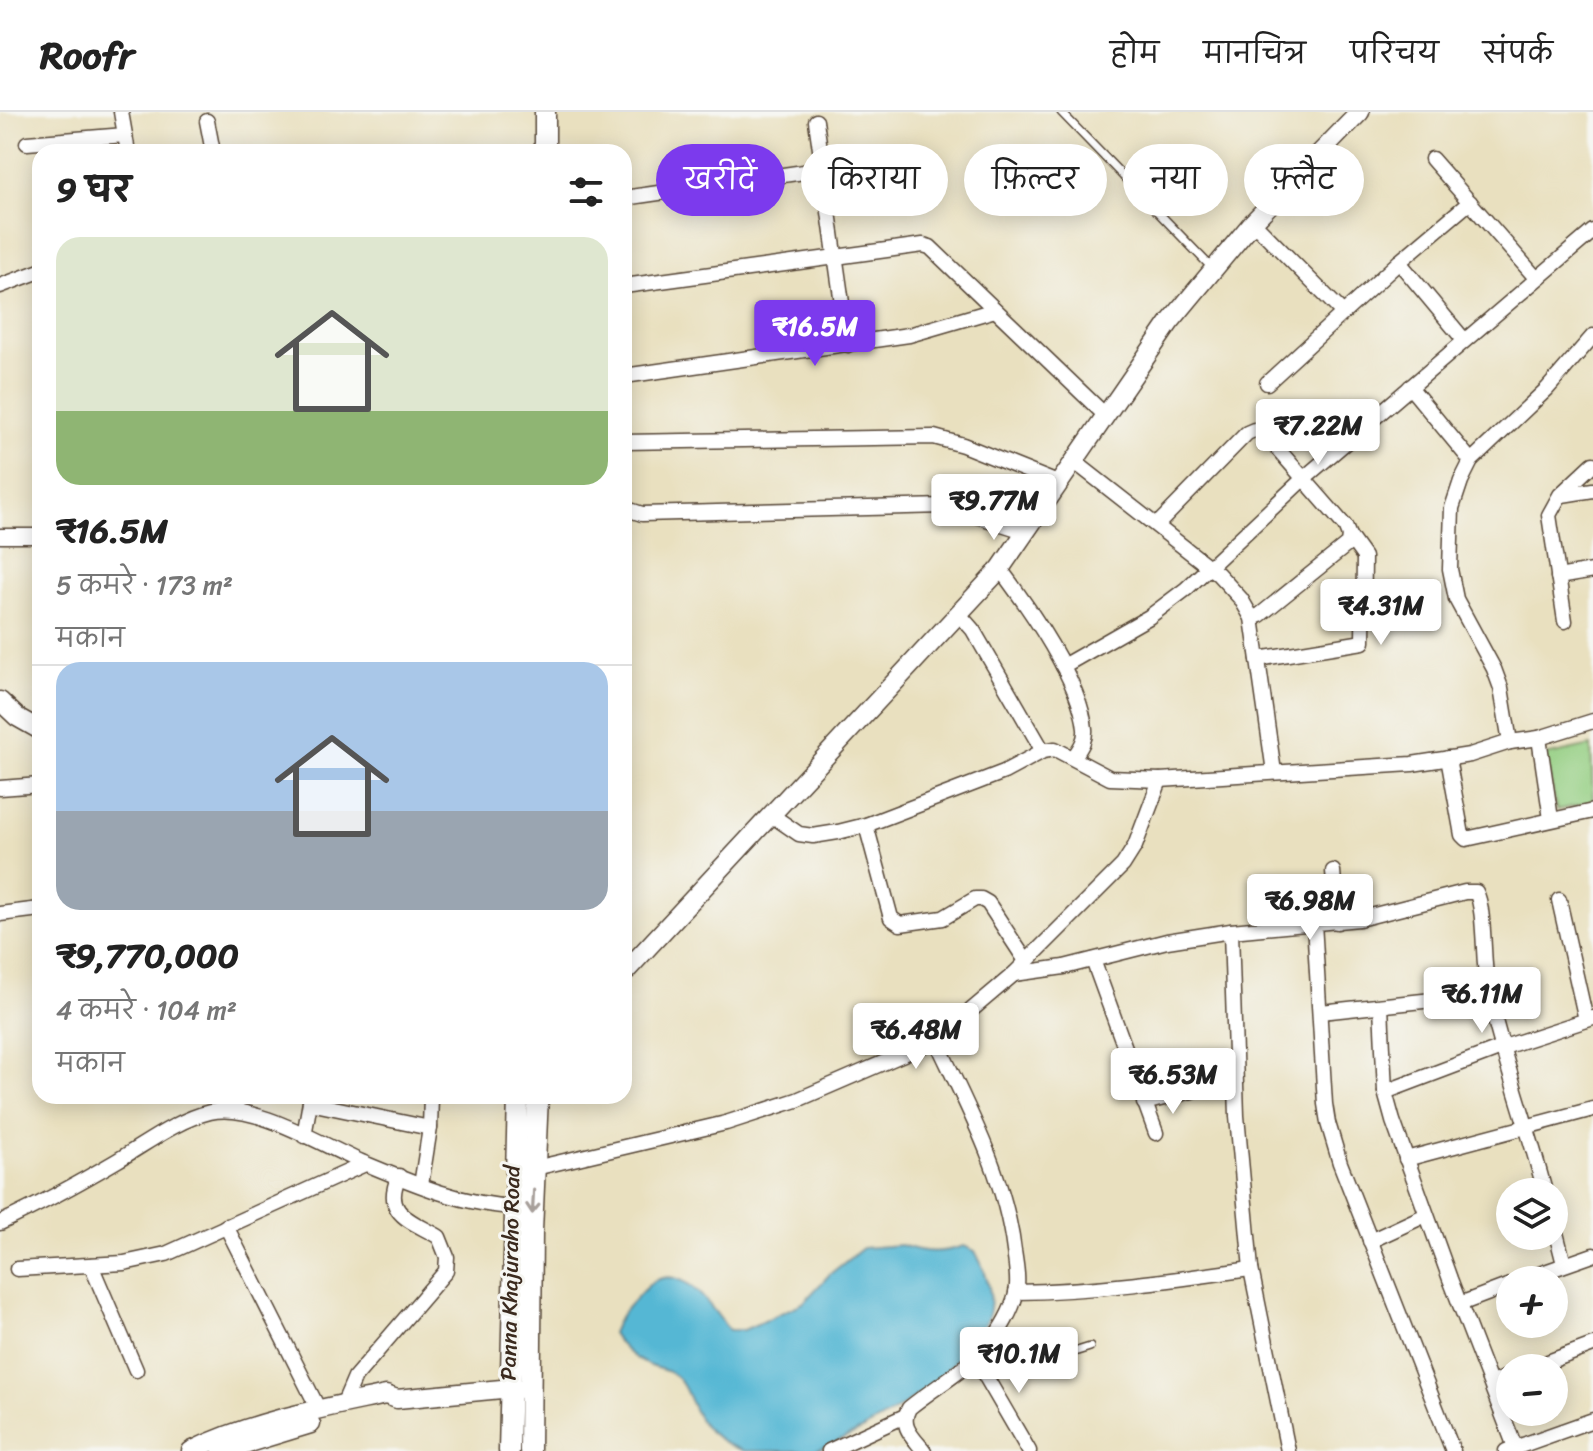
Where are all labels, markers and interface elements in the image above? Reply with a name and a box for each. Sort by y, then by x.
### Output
text: Roofr [40,22,134,89]
text: होम [1110,29,1159,78]
text: मानचित्र [1203,29,1306,78]
text: परिचय [1350,29,1439,78]
text: संपर्क [1483,29,1553,78]
chip: खरीदें [656,144,785,216]
chip: किराया [801,144,948,216]
chip: फ़िल्टर [964,144,1107,216]
chip: नया [1123,144,1228,216]
chip: फ़्लैट [1244,144,1364,216]
text: 9 घर [56,160,131,220]
icon: filters [564,170,608,214]
icon: home [260,289,404,433]
pin: ₹16.5M [750,300,880,368]
text: ₹16.5M [772,303,858,349]
pin: ₹7.22M [1253,399,1383,467]
text: ₹7.22M [1274,402,1362,448]
pin: ₹9.77M [929,474,1059,542]
text: ₹9.77M [949,477,1039,523]
text: ₹16.5M [56,501,168,561]
text: 5 कमरे · 173 m² [56,562,233,608]
pin: ₹4.31M [1316,579,1446,647]
text: ₹4.31M [1338,582,1424,628]
text: मकान [56,615,125,661]
icon: home [260,714,404,858]
pin: ₹6.98M [1245,874,1375,942]
text: ₹6.98M [1265,877,1355,923]
text: ₹9,770,000 [56,926,239,986]
pin: ₹6.11M [1417,967,1547,1035]
text: ₹6.11M [1442,970,1522,1016]
text: 4 कमरे · 104 m² [56,987,237,1033]
pin: ₹6.48M [851,1003,981,1071]
text: ₹6.48M [871,1006,961,1052]
text: मकान [56,1040,125,1086]
pin: ₹6.53M [1108,1048,1238,1116]
text: ₹6.53M [1129,1051,1217,1097]
street label: Panna Khajuraho Road [489,1164,531,1381]
map controls [1496,1178,1568,1426]
button: layers [1496,1178,1568,1250]
one-way arrow [525,1188,540,1215]
button: + [1496,1266,1568,1338]
pin: ₹10.1M [954,1327,1084,1395]
text: ₹10.1M [978,1330,1060,1376]
button: − [1496,1354,1568,1426]

